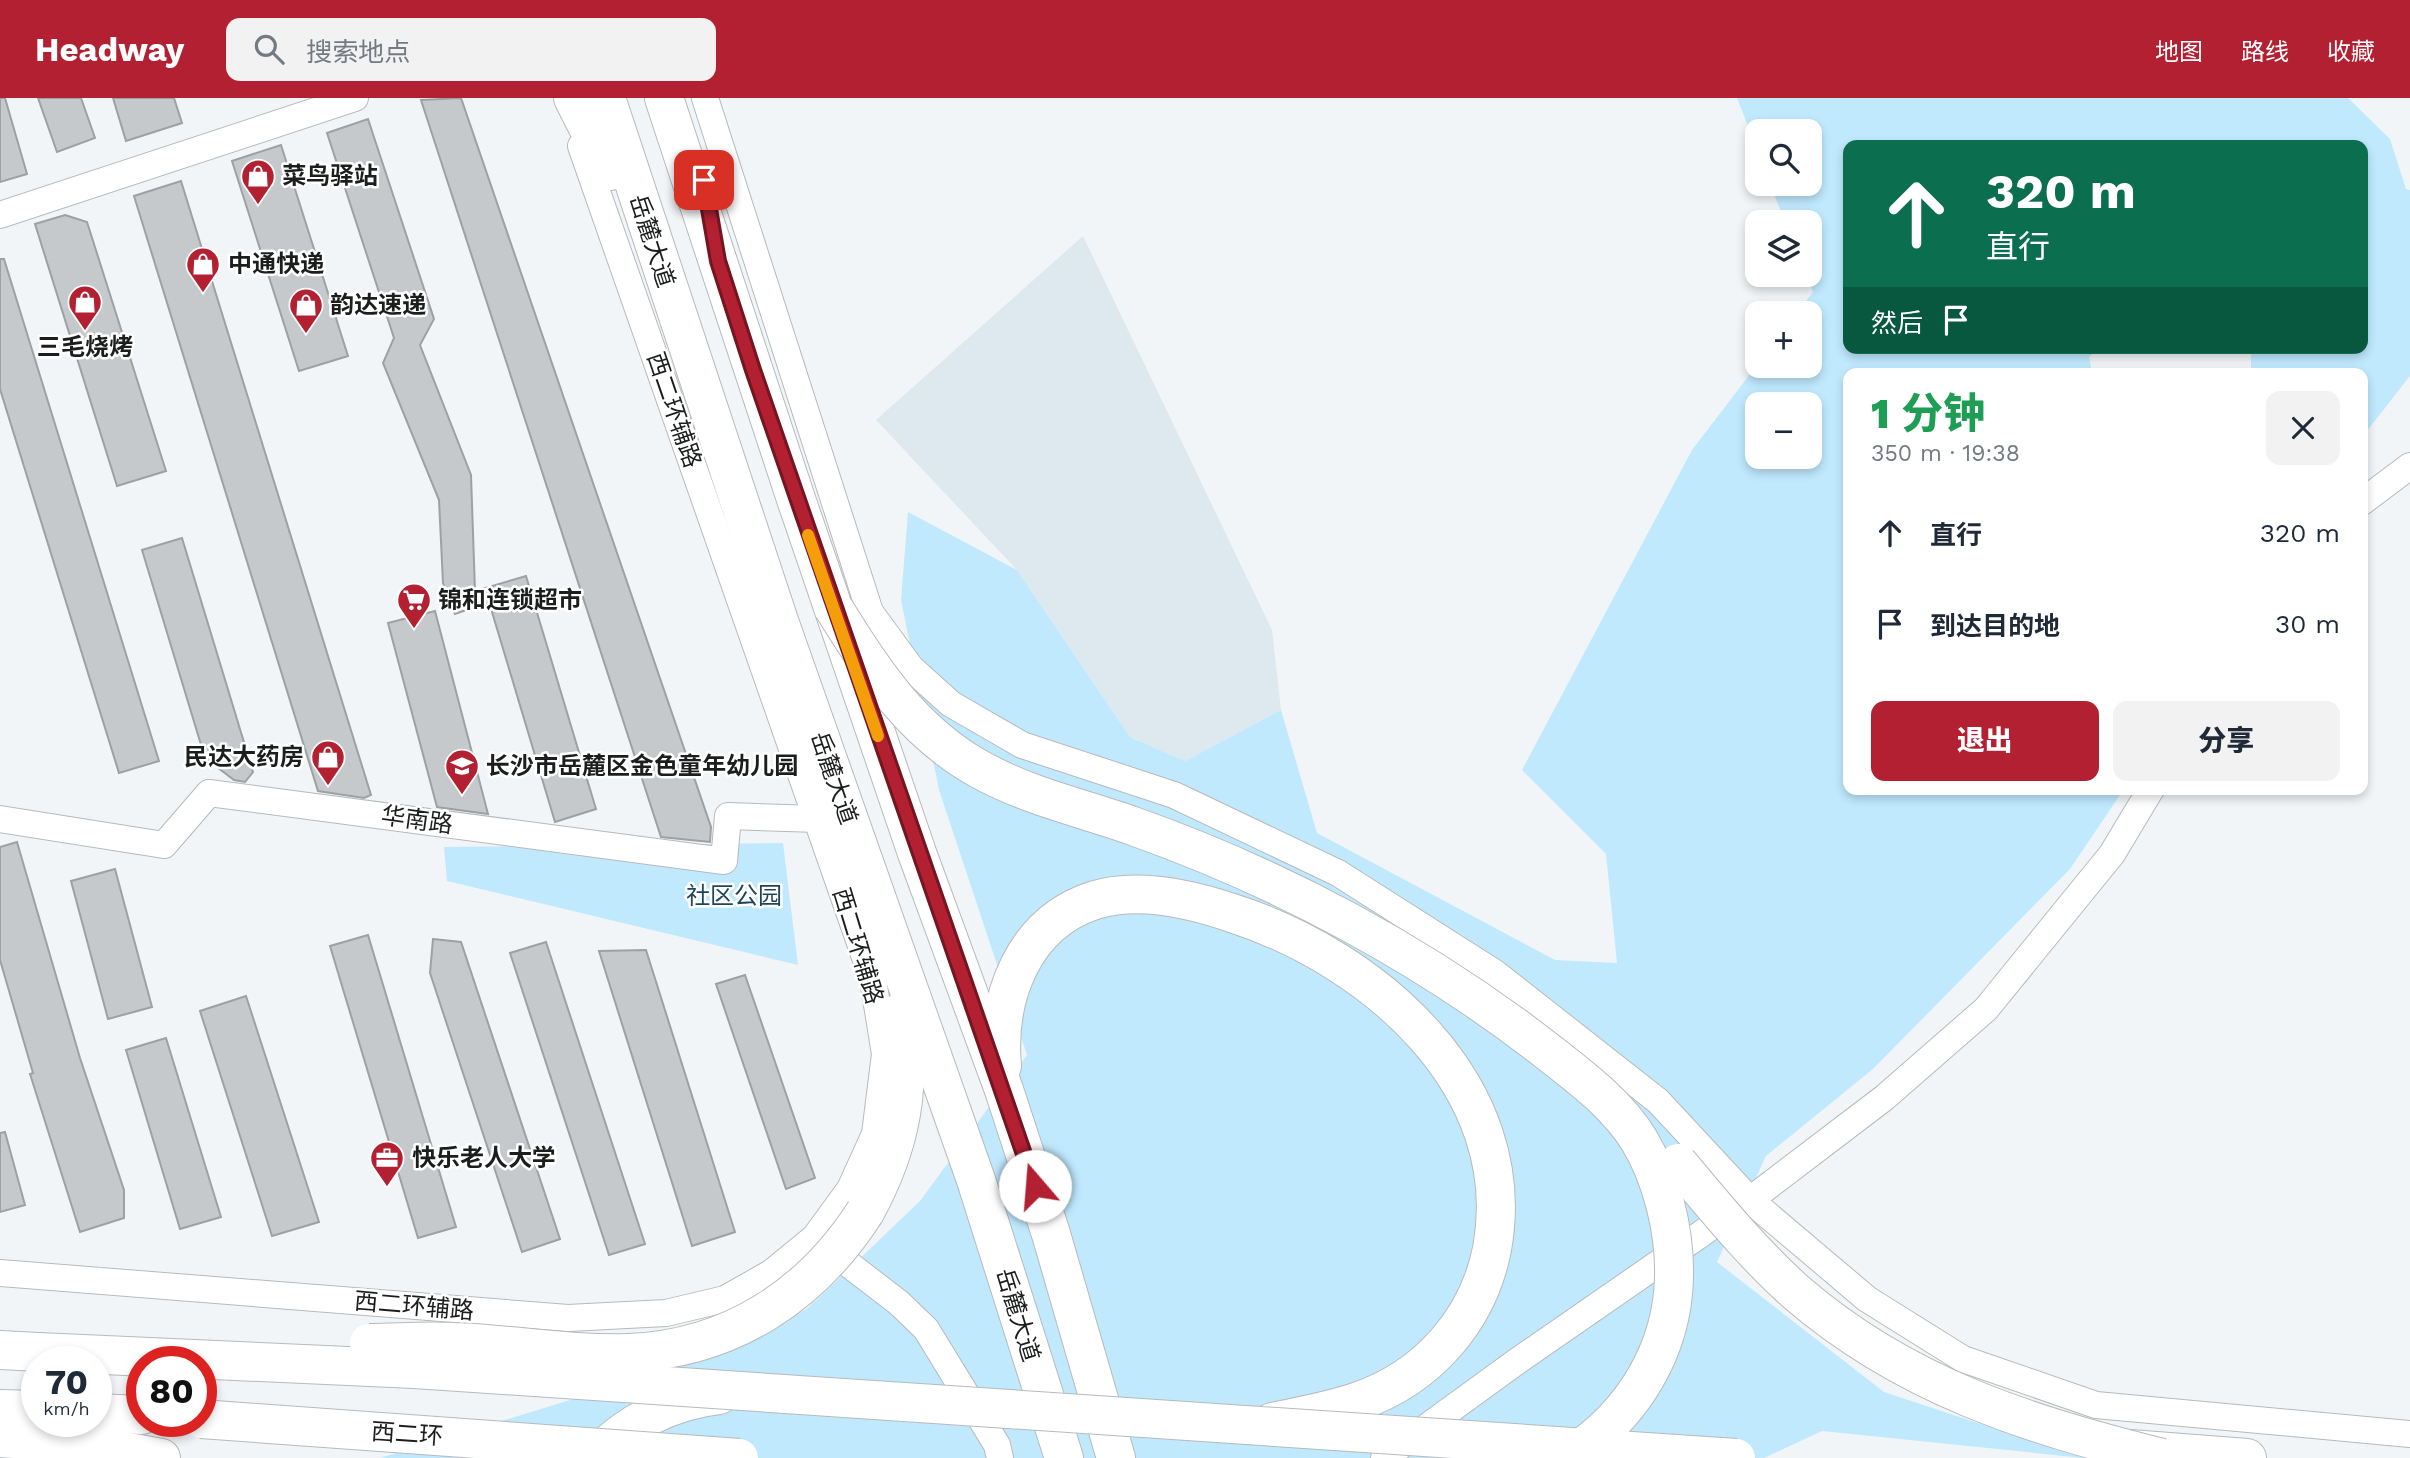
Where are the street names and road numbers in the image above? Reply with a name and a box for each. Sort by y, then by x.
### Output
street label: 岳麓大道 [624,191,680,291]
street label: 西二环辅路 [641,349,707,471]
street label: 岳麓大道 [805,728,863,828]
street label: 华南路 [379,801,455,839]
street label: 西二环辅路 [827,885,889,1007]
street label: 岳麓大道 [991,1265,1045,1365]
street label: 西二环辅路 [353,1287,475,1325]
street label: 西二环 [370,1418,444,1450]

